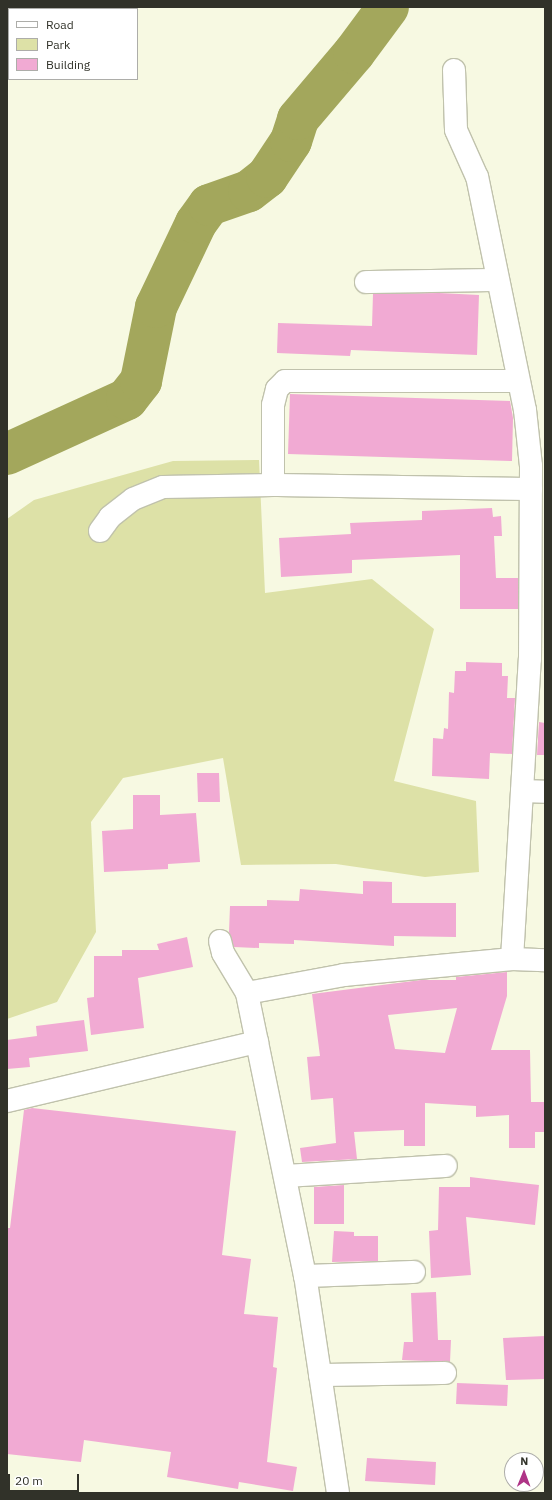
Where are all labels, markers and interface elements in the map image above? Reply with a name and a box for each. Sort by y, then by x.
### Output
legend [8,8,138,80]
text: Road [46,17,74,32]
text: Park [46,37,70,52]
text: Building [46,57,90,72]
north arrow [504,1452,544,1492]
text: N [520,1454,528,1468]
scale bar [10,1466,81,1492]
text: 20 m [15,1473,43,1488]

